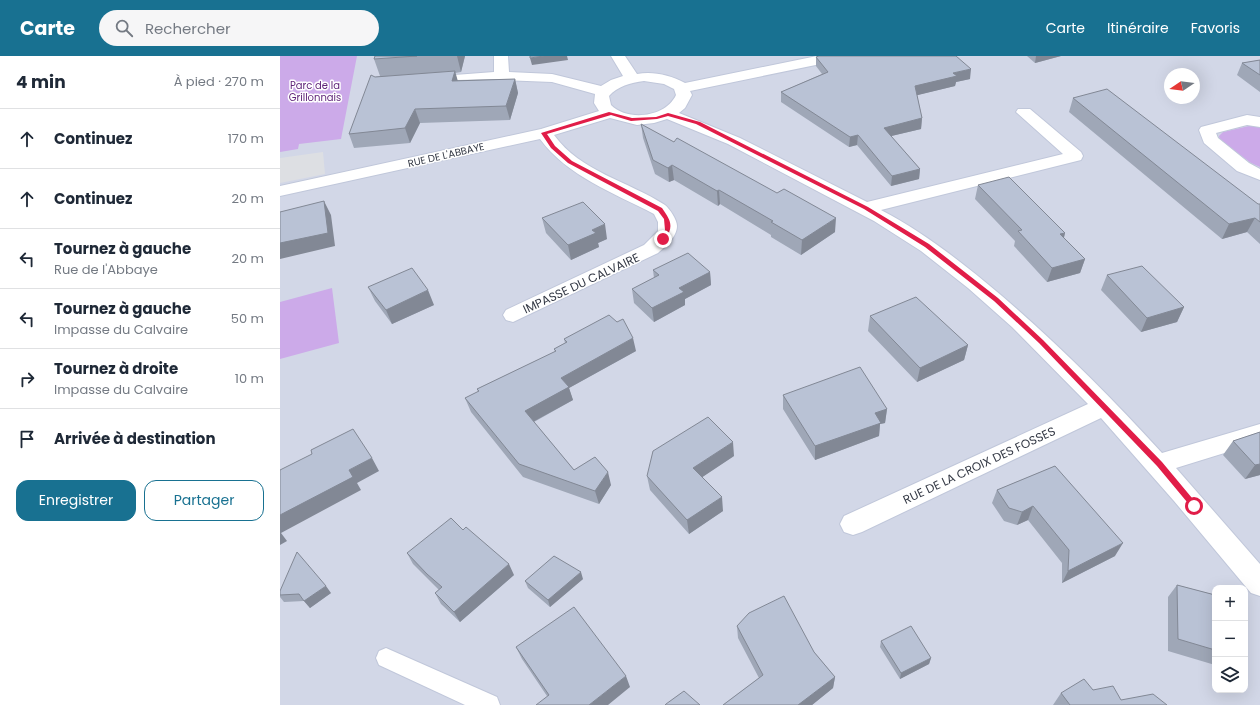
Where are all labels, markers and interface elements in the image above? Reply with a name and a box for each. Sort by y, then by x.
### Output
search box [99,10,379,46]
text: Carte [20,15,75,42]
icon: search [113,17,135,39]
text: Rechercher [145,18,231,39]
text: Carte [1046,18,1085,38]
text: Itinéraire [1107,18,1169,38]
text: Favoris [1191,18,1240,38]
north arrow [1164,68,1200,104]
text: 4 min [16,70,66,94]
text: À pied · 270 m [174,72,264,91]
park label: Parc de la Grillonnais [289,78,341,105]
icon: ahead [16,128,38,150]
text: Continuez [54,128,133,149]
text: 170 m [228,129,264,148]
street label: RUE DE L'ABBAYE [406,139,486,171]
icon: ahead [16,188,38,210]
text: Continuez [54,188,133,209]
text: 20 m [231,189,264,208]
route end [654,230,672,248]
text: Tournez à gauche [54,238,191,259]
icon: left [16,248,38,270]
text: 20 m [231,249,264,268]
street label: IMPASSE DU CALVAIRE [520,249,642,317]
text: Rue de l'Abbaye [54,260,158,279]
text: Tournez à gauche [54,298,191,319]
icon: left [16,308,38,330]
text: 50 m [231,309,264,328]
text: Impasse du Calvaire [54,320,188,339]
text: Tournez à droite [54,358,178,379]
icon: right [16,368,38,390]
text: 10 m [235,369,264,388]
text: Impasse du Calvaire [54,380,188,399]
street label: RUE DE LA CROIX DES FOSSES [900,422,1058,508]
icon: arrive [16,428,38,450]
text: Arrivée à destination [54,428,216,449]
button: Enregistrer [16,480,136,521]
button: Partager [144,480,264,521]
route start [1185,497,1203,515]
map controls [1212,585,1248,693]
button: + [1212,585,1248,621]
button: − [1212,621,1248,657]
button: layers [1212,657,1248,693]

